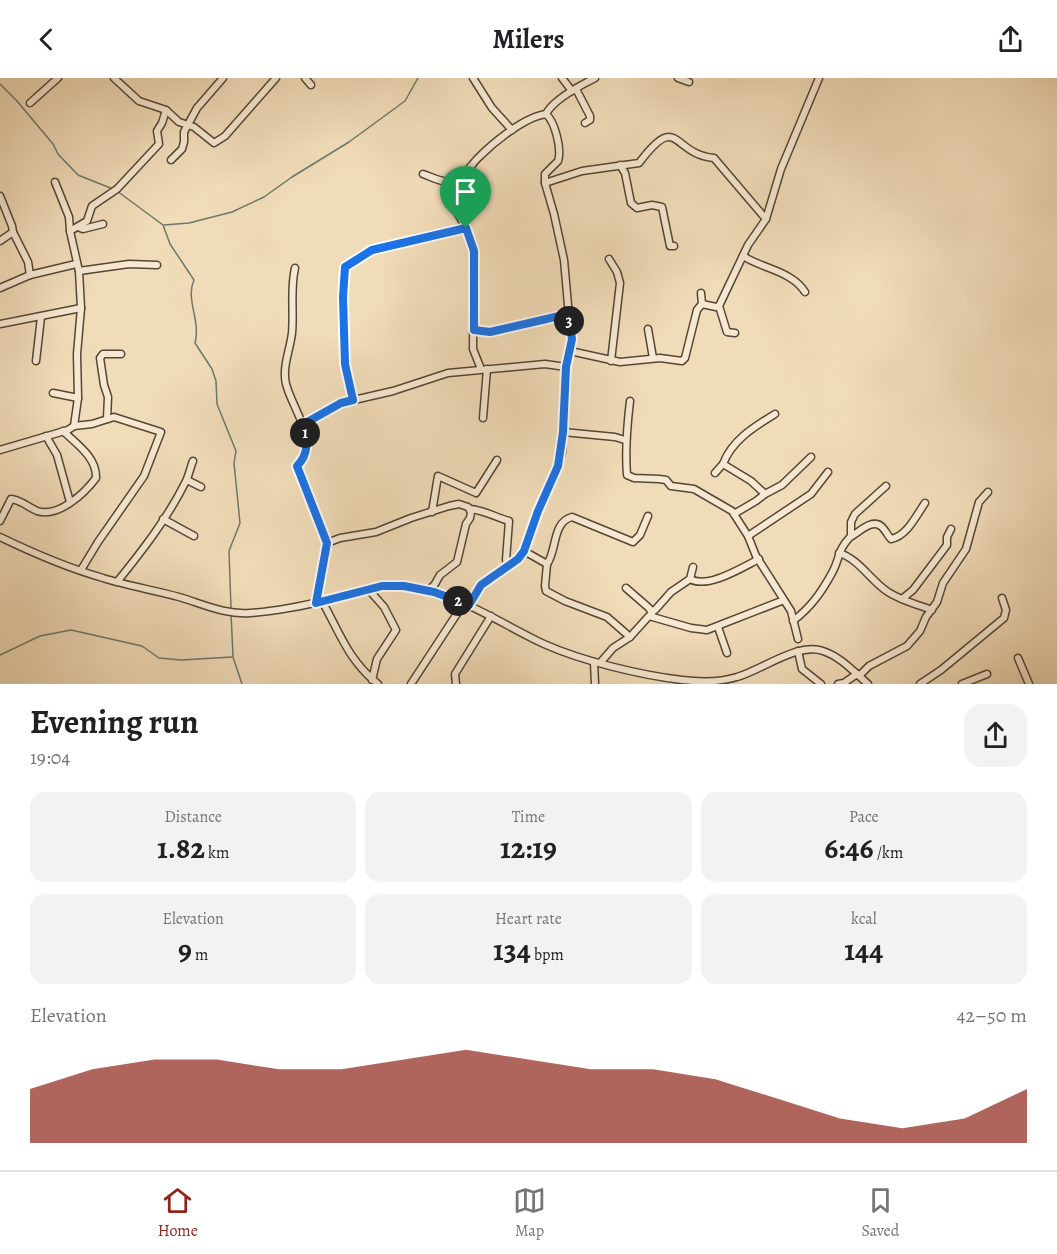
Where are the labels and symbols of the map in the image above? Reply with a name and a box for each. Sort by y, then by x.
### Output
pin [440,166,491,228]
pin: 3 [554,306,584,336]
pin: 1 [290,418,320,448]
pin: 2 [443,586,473,616]

